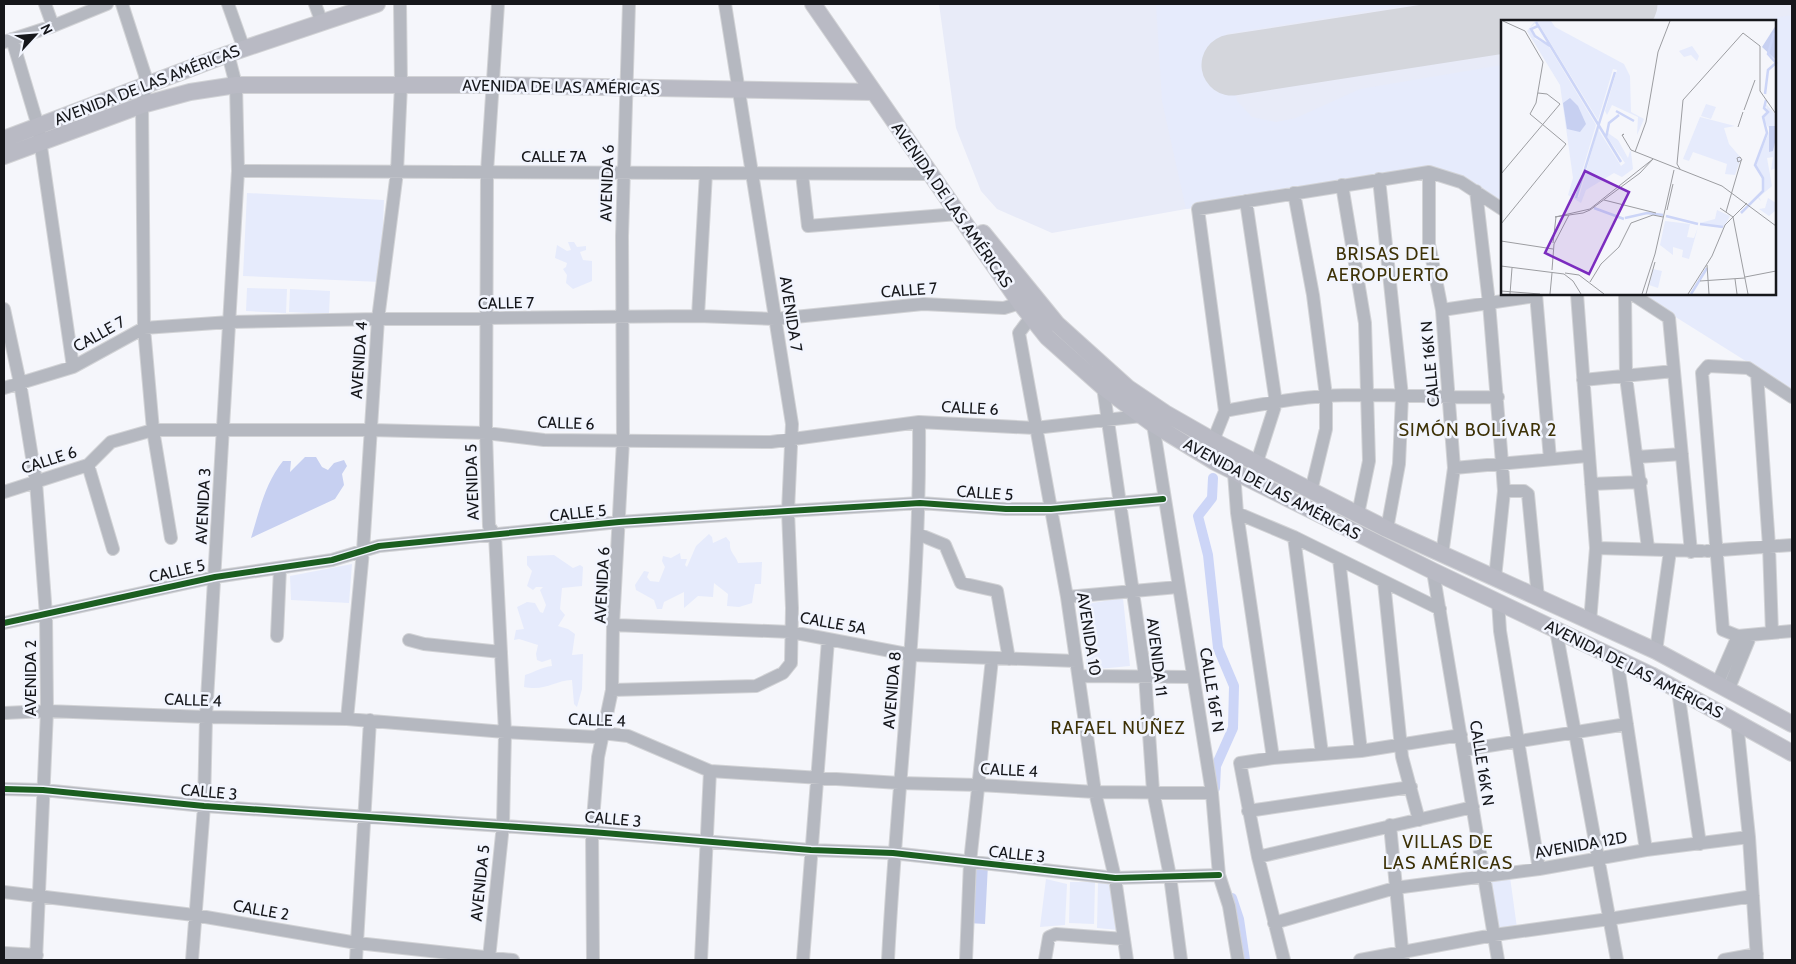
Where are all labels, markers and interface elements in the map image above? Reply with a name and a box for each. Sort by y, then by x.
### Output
north arrow [10,10,60,60]
inset map [1501,20,1776,295]
text: N [36,21,57,38]
street label: AVENIDA DE LAS AMÉRICAS [52,41,242,129]
street label: AVENIDA DE LAS AMÉRICAS [462,76,660,98]
street label: AVENIDA DE LAS AMÉRICAS [888,119,1016,291]
street label: AVENIDA 6 [596,144,618,222]
street label: CALLE 7A [521,147,587,166]
district label: BRISAS DEL AEROPUERTO [1327,243,1449,286]
street label: AVENIDA 7 [776,275,806,353]
street label: CALLE 7 [880,279,938,301]
street label: CALLE 7 [478,293,534,313]
street label: CALLE 7 [70,312,128,356]
street label: CALLE 16K N [1417,320,1443,408]
street label: AVENIDA 4 [347,321,371,399]
street label: CALLE 6 [941,397,999,419]
street label: CALLE 6 [537,413,595,433]
district label: SIMÓN BOLÍVAR 2 [1399,419,1557,441]
street label: AVENIDA DE LAS AMÉRICAS [1180,434,1364,544]
street label: CALLE 6 [19,442,79,478]
street label: AVENIDA 5 [461,443,483,521]
street label: AVENIDA 3 [192,467,214,545]
street label: CALLE 5 [956,482,1014,504]
street label: CALLE 5 [549,501,607,525]
street label: AVENIDA 6 [590,546,614,624]
street label: CALLE 5 [147,555,207,587]
street label: AVENIDA 10 [1073,591,1105,677]
street label: CALLE 5A [798,608,868,638]
street label: AVENIDA DE LAS AMÉRICAS [1542,616,1726,722]
street label: AVENIDA 11 [1143,617,1171,697]
street label: AVENIDA 2 [21,640,40,716]
street label: CALLE 16F N [1196,646,1228,734]
street label: AVENIDA 8 [879,650,905,730]
street label: CALLE 4 [164,690,222,710]
street label: CALLE 4 [568,710,626,730]
district label: RAFAEL NÚÑEZ [1051,717,1185,739]
street label: CALLE 16K N [1466,719,1498,807]
street label: CALLE 4 [980,759,1038,781]
street label: CALLE 3 [180,780,238,804]
street label: CALLE 3 [584,807,642,831]
street label: AVENIDA 12D [1533,828,1629,862]
district label: VILLAS DE LAS AMÉRICAS [1383,831,1513,874]
street label: CALLE 3 [988,842,1046,866]
street label: AVENIDA 5 [467,844,493,922]
street label: CALLE 2 [231,896,291,924]

